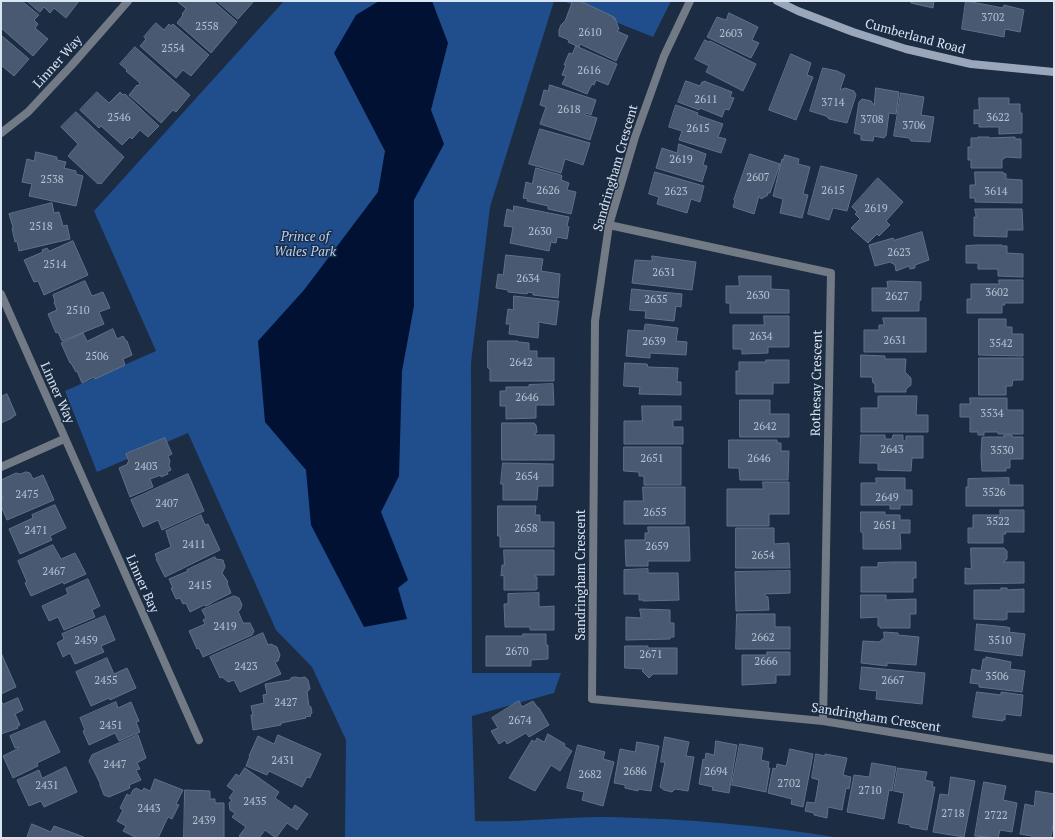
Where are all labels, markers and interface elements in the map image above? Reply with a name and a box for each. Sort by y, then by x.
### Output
house number: 3702 [981,11,1005,25]
street label: Cumberland Road [863,16,967,58]
house number: 2558 [195,20,219,34]
house number: 2610 [578,26,602,40]
house number: 2603 [719,27,743,41]
street label: Linner Way [30,32,86,92]
house number: 2554 [161,42,185,56]
house number: 2616 [577,64,601,78]
house number: 2611 [694,93,718,107]
house number: 3714 [821,96,845,110]
house number: 2618 [557,103,581,117]
street label: Sandringham Crescent [590,103,642,233]
house number: 2546 [107,111,131,125]
house number: 3622 [986,111,1010,125]
house number: 3708 [860,113,884,127]
house number: 3706 [902,119,926,133]
house number: 2615 [686,122,710,136]
house number: 2619 [669,153,693,167]
house number: 2607 [746,171,770,185]
house number: 2538 [40,173,64,187]
house number: 2626 [536,184,560,198]
house number: 2615 [821,184,845,198]
house number: 2623 [664,185,688,199]
house number: 3614 [984,185,1008,199]
house number: 2619 [864,202,888,216]
house number: 2518 [29,220,53,234]
house number: 2630 [528,225,552,239]
park label: Prince of Wales Park [274,229,336,260]
house number: 2623 [887,246,911,260]
house number: 2514 [43,258,67,272]
house number: 2631 [652,266,676,280]
house number: 2634 [516,272,540,286]
house number: 3602 [985,286,1009,300]
house number: 2630 [746,289,770,303]
house number: 2627 [885,290,909,304]
house number: 2635 [644,293,668,307]
house number: 2510 [66,304,90,318]
house number: 2634 [749,330,773,344]
street label: Rothesay Crescent [808,330,826,436]
house number: 2631 [883,334,907,348]
house number: 2639 [642,335,666,349]
house number: 3542 [989,337,1013,351]
house number: 2506 [85,350,109,364]
house number: 2642 [509,356,533,370]
street label: Linner Way [37,360,77,426]
house number: 2646 [515,391,539,405]
house number: 3534 [980,407,1004,421]
house number: 2642 [753,420,777,434]
house number: 2643 [880,443,904,457]
house number: 3530 [990,444,1014,458]
house number: 2651 [640,452,664,466]
house number: 2646 [747,452,771,466]
house number: 2403 [134,460,158,474]
house number: 2654 [515,470,539,484]
house number: 3526 [982,486,1006,500]
house number: 2475 [15,488,39,502]
house number: 2649 [875,491,899,505]
house number: 2407 [155,497,179,511]
house number: 2655 [643,506,667,520]
street label: Sandringham Crescent [573,510,589,640]
house number: 3522 [986,515,1010,529]
house number: 2651 [873,519,897,533]
house number: 2658 [514,522,538,536]
house number: 2471 [24,524,48,538]
house number: 2411 [182,538,206,552]
house number: 2659 [645,540,669,554]
house number: 2654 [751,549,775,563]
street label: Linner Bay [122,552,162,616]
house number: 2467 [42,565,66,579]
house number: 2415 [188,579,212,593]
house number: 2419 [213,620,237,634]
house number: 2662 [751,631,775,645]
house number: 2459 [74,634,98,648]
house number: 3510 [988,634,1012,648]
house number: 2670 [505,645,529,659]
house number: 2671 [639,648,663,662]
house number: 2666 [754,655,778,669]
house number: 2423 [234,660,258,674]
house number: 3506 [985,670,1009,684]
house number: 2455 [94,674,118,688]
house number: 2667 [881,674,905,688]
house number: 2427 [274,696,298,710]
street label: Sandringham Crescent [810,700,942,736]
house number: 2674 [508,714,532,728]
house number: 2451 [99,719,123,733]
house number: 2431 [271,754,295,768]
house number: 2447 [103,758,127,772]
house number: 2686 [623,765,647,779]
house number: 2694 [704,765,728,779]
house number: 2682 [578,768,602,782]
house number: 2702 [777,777,801,791]
house number: 2431 [35,779,59,793]
house number: 2710 [858,784,882,798]
house number: 2435 [243,795,267,809]
house number: 2443 [137,802,161,816]
house number: 2718 [941,807,965,821]
house number: 2722 [984,809,1008,823]
house number: 2439 [192,814,216,828]

